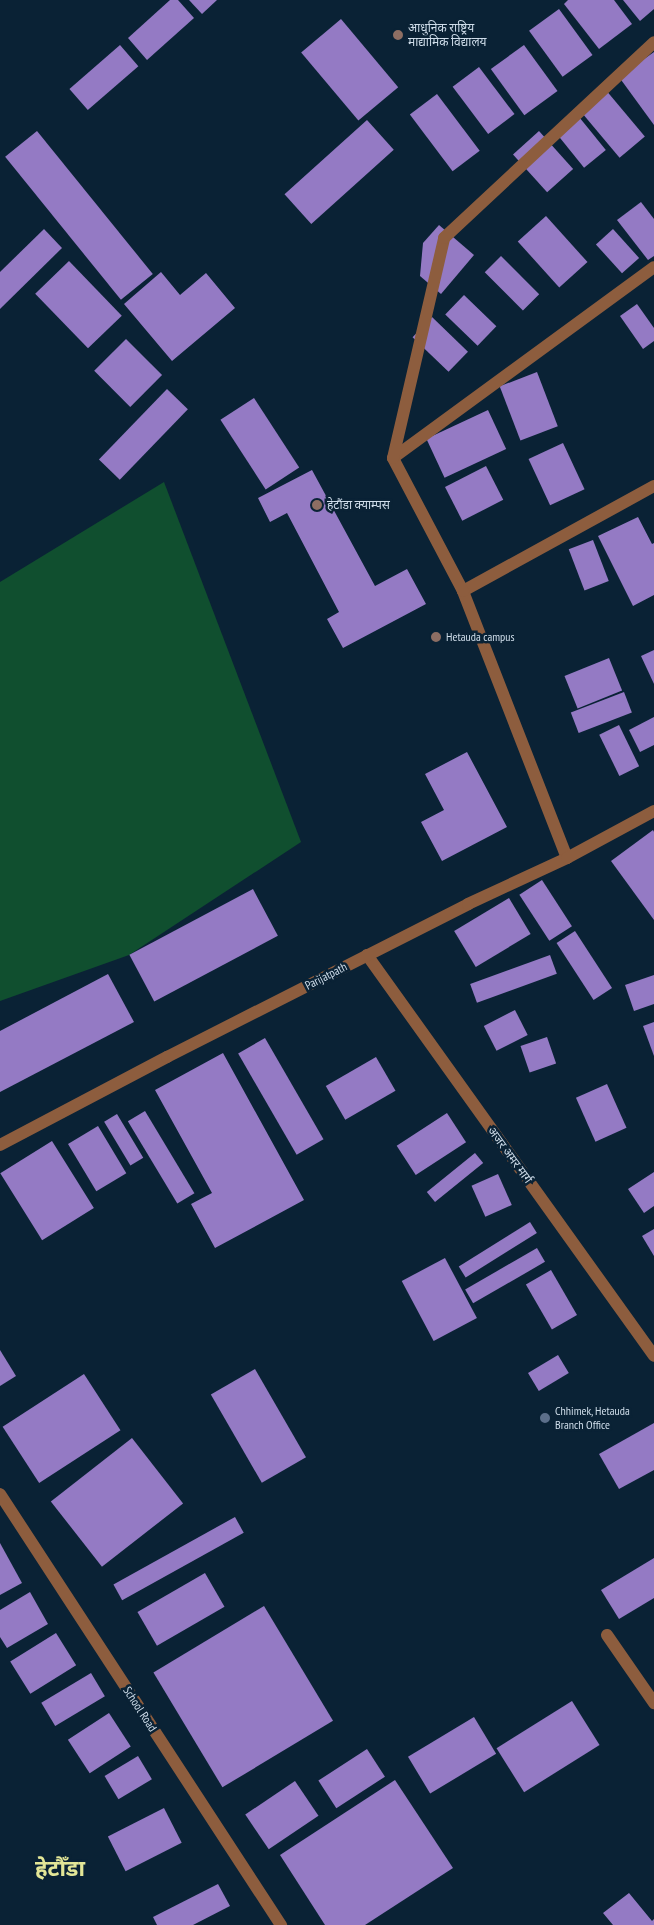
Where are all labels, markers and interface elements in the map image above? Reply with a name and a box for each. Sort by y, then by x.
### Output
place label: आधुनिक राष्ट्रिय माद्यामिक विद्यालय [408,21,487,49]
marker: आधुनिक राष्ट्रिय माद्यामिक विद्यालय [392,29,404,41]
place label: हेटौंडा क्याम्पस [327,498,390,512]
marker: हेटौंडा क्याम्पस [311,499,323,511]
place label: Hetauda campus [446,630,515,644]
marker: Hetauda campus [430,631,442,643]
street label: Parijatpath [303,959,349,993]
street label: अजर अमर मार्ग [485,1124,535,1186]
place label: Chhimek, Hetauda Branch Office [555,1404,631,1432]
marker: Chhimek, Hetauda Branch Office [539,1412,551,1424]
street label: School Road [120,1684,160,1734]
district label: हेटौँडा [35,1856,85,1882]

